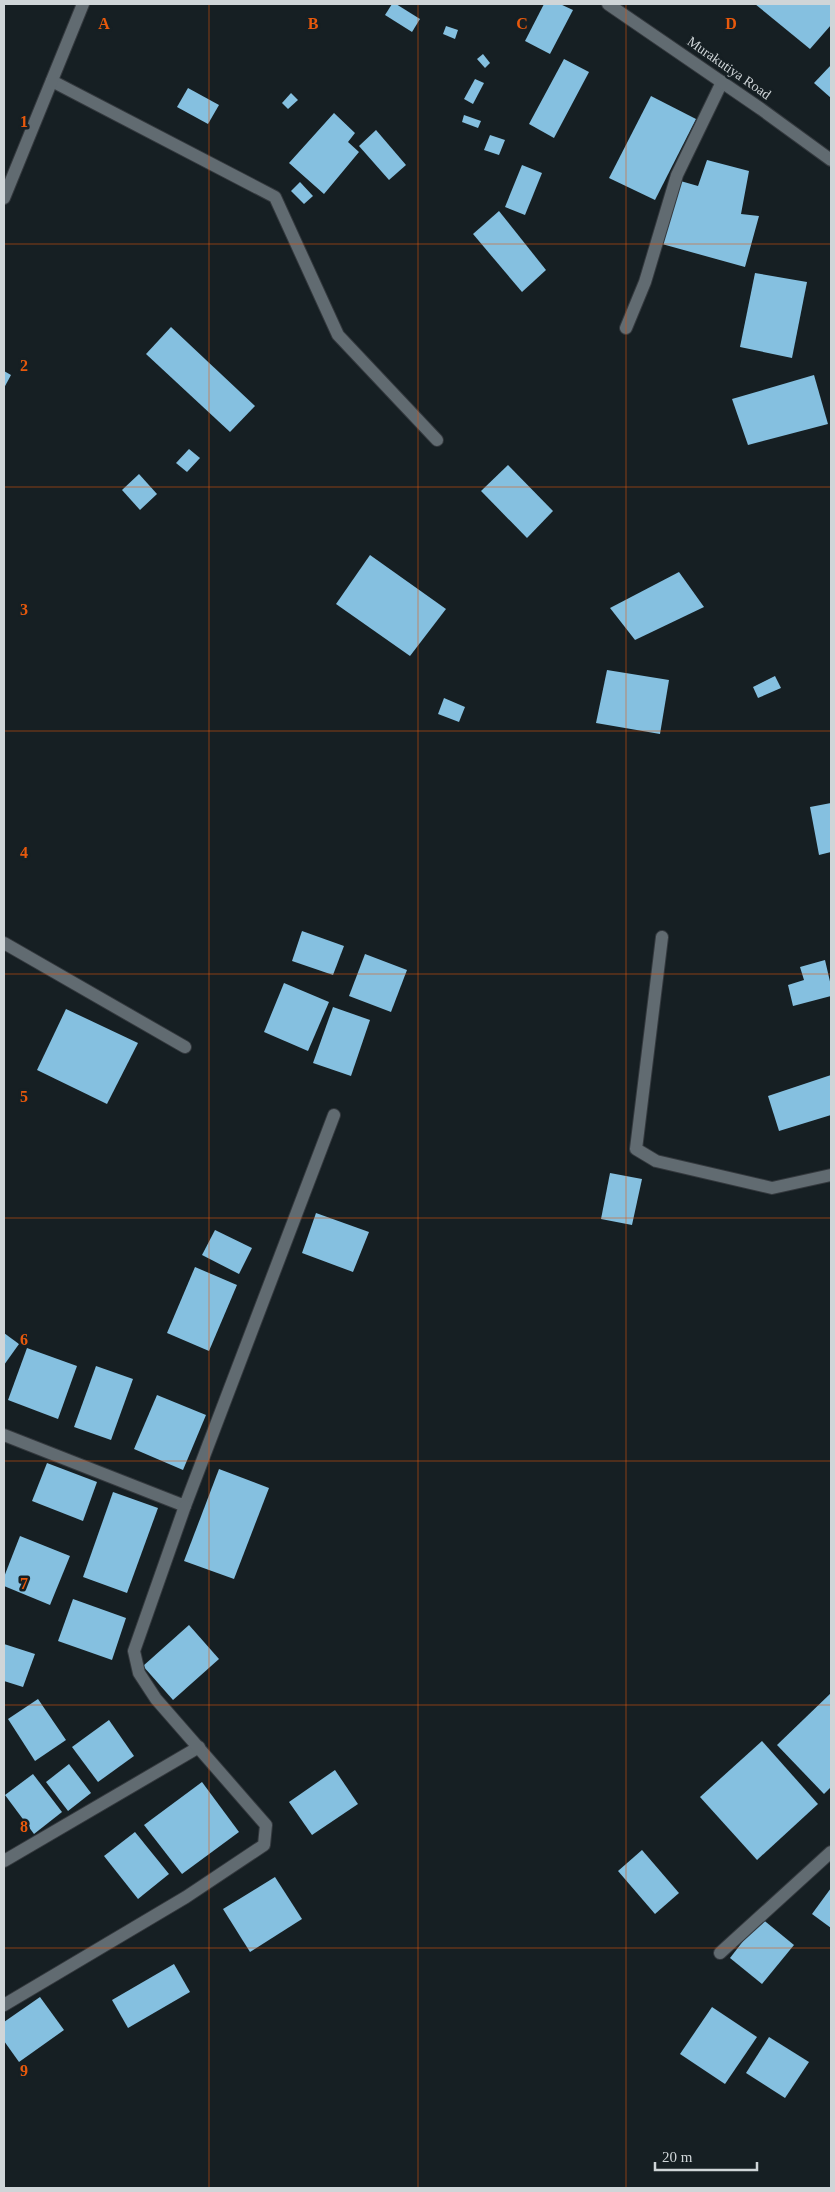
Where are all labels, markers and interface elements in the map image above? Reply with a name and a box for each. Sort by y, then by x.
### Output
text: A [98,15,110,32]
text: B [308,15,319,32]
text: C [516,15,528,32]
text: D [725,15,737,32]
street label: Murakutiya Road [684,34,774,102]
text: 1 [20,113,28,130]
text: 2 [20,357,28,374]
text: 3 [20,601,28,618]
text: 4 [20,844,28,861]
text: 5 [20,1088,28,1105]
text: 6 [20,1331,28,1348]
text: 7 [20,1575,28,1592]
text: 8 [20,1818,28,1835]
text: 9 [20,2062,28,2079]
scale bar [655,2140,758,2172]
text: 20 m [662,2149,693,2165]

